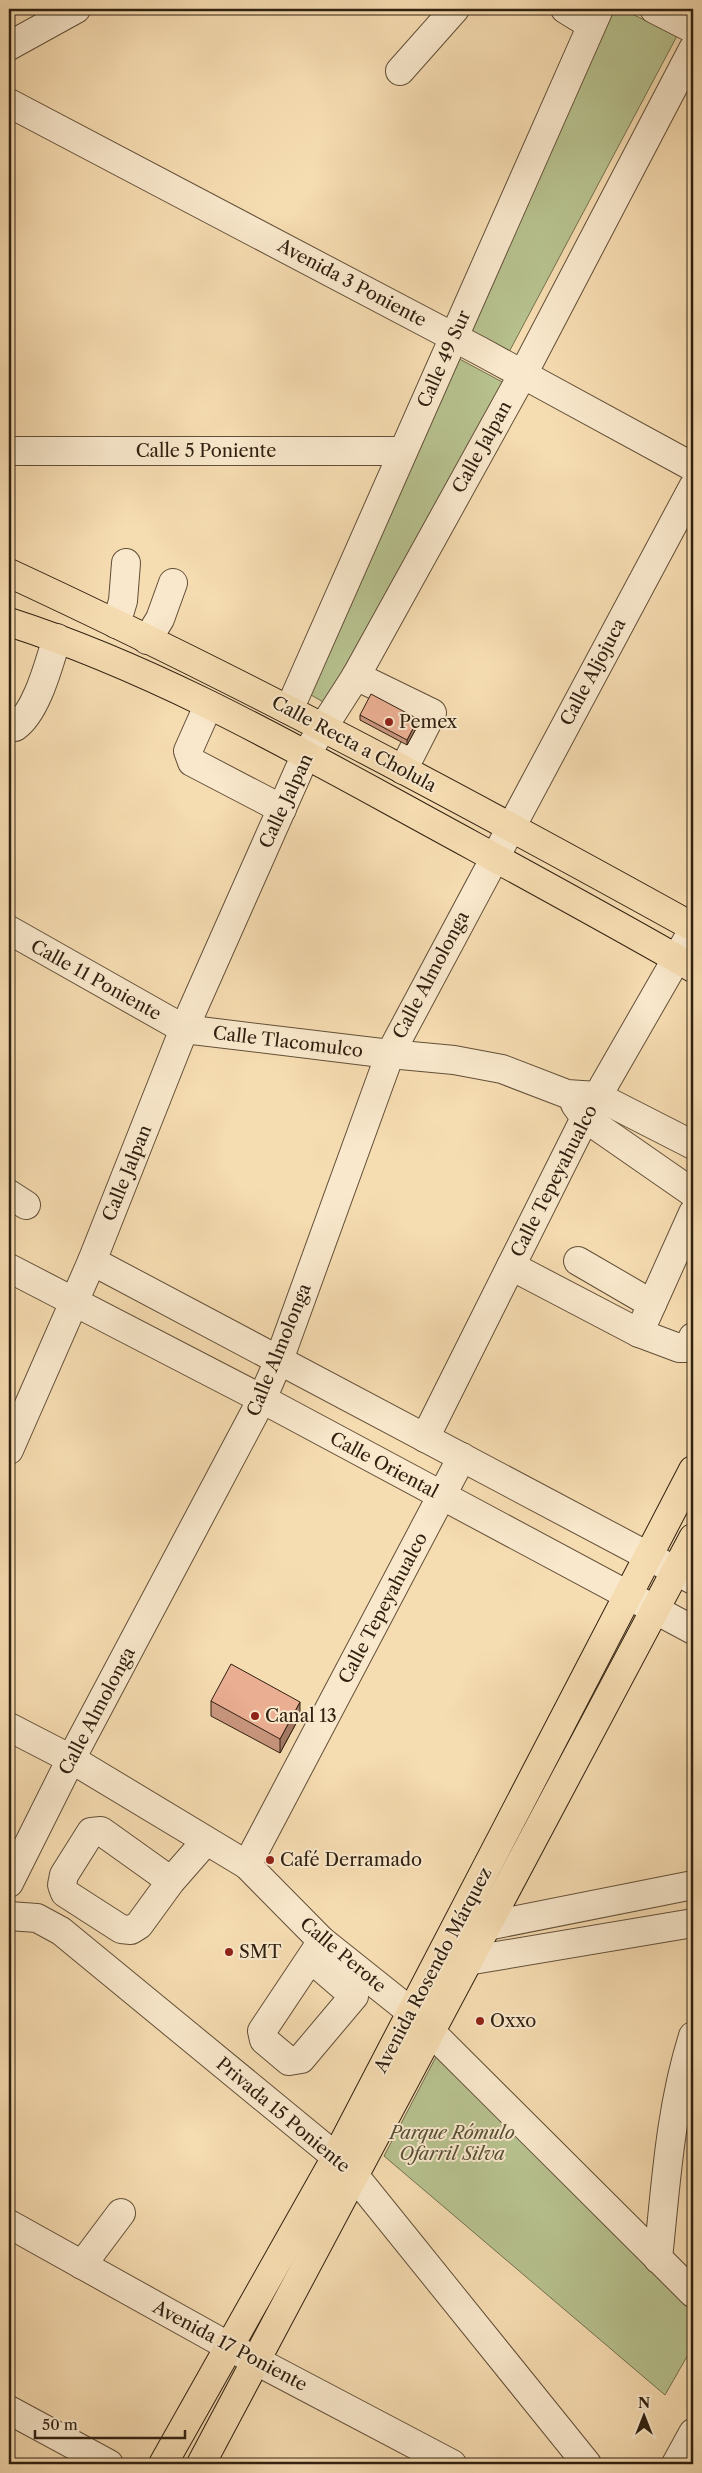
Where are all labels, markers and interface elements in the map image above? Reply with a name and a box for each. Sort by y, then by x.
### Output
street label: Avenida 3 Poniente [273,234,430,331]
street label: Calle 49 Sur [413,307,475,411]
street label: Calle Jalpan [448,397,516,497]
street label: Calle 5 Poniente [136,440,276,462]
street label: Calle Aljojuca [556,614,631,729]
street label: Calle Recta a Cholula [268,691,441,797]
place label: Pemex [399,711,458,733]
marker: Pemex [383,716,395,728]
street label: Calle Jalpan [255,750,317,852]
street label: Calle Almolonga [388,907,474,1043]
street label: Calle 11 Poniente [27,935,165,1025]
street label: Calle Tlacomulco [212,1022,364,1062]
street label: Calle Tepeyahualco [506,1101,602,1261]
street label: Calle Jalpan [98,1122,156,1224]
street label: Calle Almolonga [242,1280,316,1420]
street label: Calle Oriental [326,1427,442,1503]
street label: Calle Tepeyahualco [334,1529,432,1687]
street label: Calle Almolonga [54,1643,140,1779]
place label: Canal 13 [265,1705,337,1727]
marker: Canal 13 [249,1710,261,1722]
place label: Café Derramado [280,1849,422,1871]
marker: Café Derramado [264,1854,276,1866]
street label: Avenida Rosendo Márquez [369,1863,497,2077]
street label: Calle Perote [296,1913,390,1997]
place label: SMT [239,1941,282,1963]
marker: SMT [223,1946,235,1958]
place label: Oxxo [490,2010,536,2032]
marker: Oxxo [474,2015,486,2027]
street label: Privada 15 Poniente [212,2053,354,2177]
park label: Parque Rómulo Ofarril Silva [387,2122,515,2165]
street label: Avenida 17 Poniente [148,2296,311,2396]
north arrow [620,2390,670,2440]
text: N [638,2394,650,2412]
scale bar [35,2408,185,2440]
text: 50 m [42,2415,78,2434]

